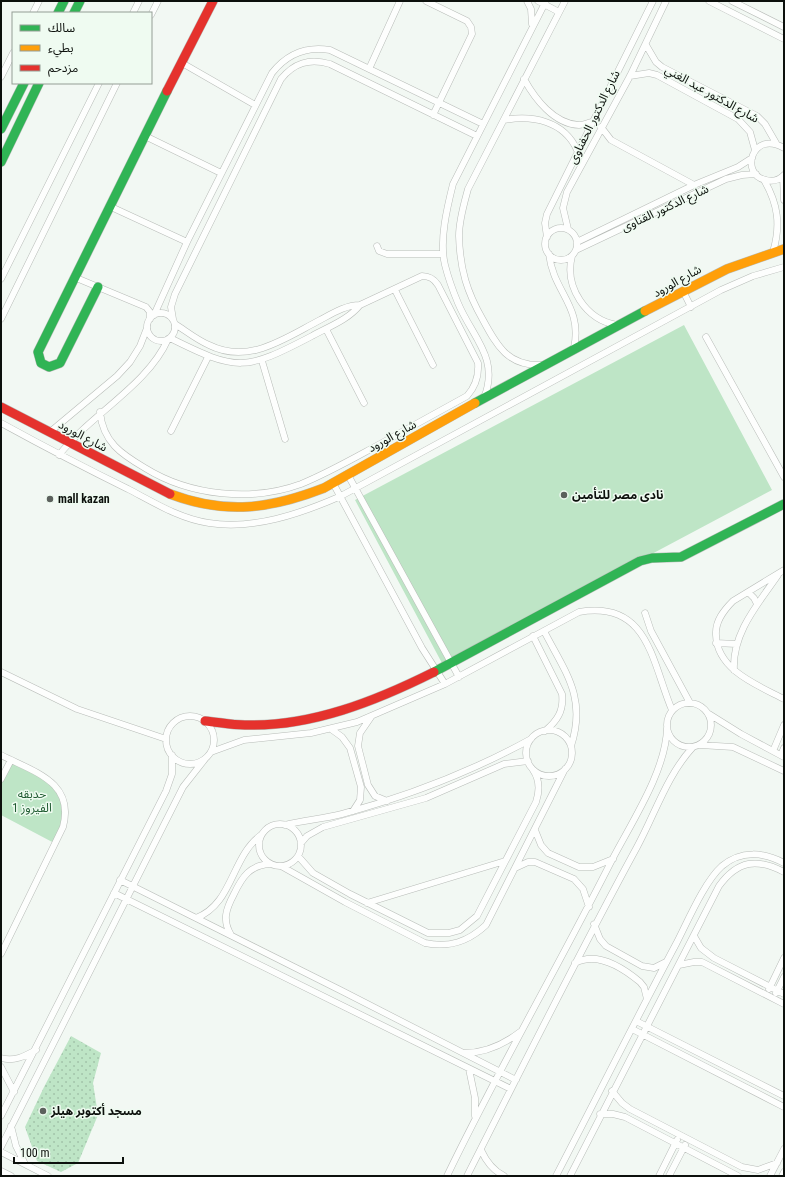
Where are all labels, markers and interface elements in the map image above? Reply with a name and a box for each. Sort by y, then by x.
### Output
legend [12,12,152,84]
text: سالك [48,21,75,35]
text: بطيء [48,41,74,58]
text: مزدحم [48,61,78,77]
street label: شارع الدكتور عبد الغني [661,62,761,128]
street label: شارع الدكتور الحفناوى [565,68,625,167]
street label: شارع الدكتور القناوى [619,182,712,236]
street label: شارع الورود [650,262,705,302]
street label: شارع الورود [55,417,110,456]
street label: شارع الورود [365,417,420,457]
place label: نادى مصر للتأمين [572,487,664,502]
marker: نادى مصر للتأمين [559,490,569,500]
place label: mall kazan [58,492,110,506]
marker: mall kazan [45,494,55,504]
park label: حدبقه الفيروز 1 [12,787,52,815]
place label: مسجد أكتوبر هيلز [50,1103,142,1118]
marker: مسجد أكتوبر هيلز [38,1106,48,1116]
scale bar [14,1139,123,1165]
text: 100 m [20,1146,50,1160]

